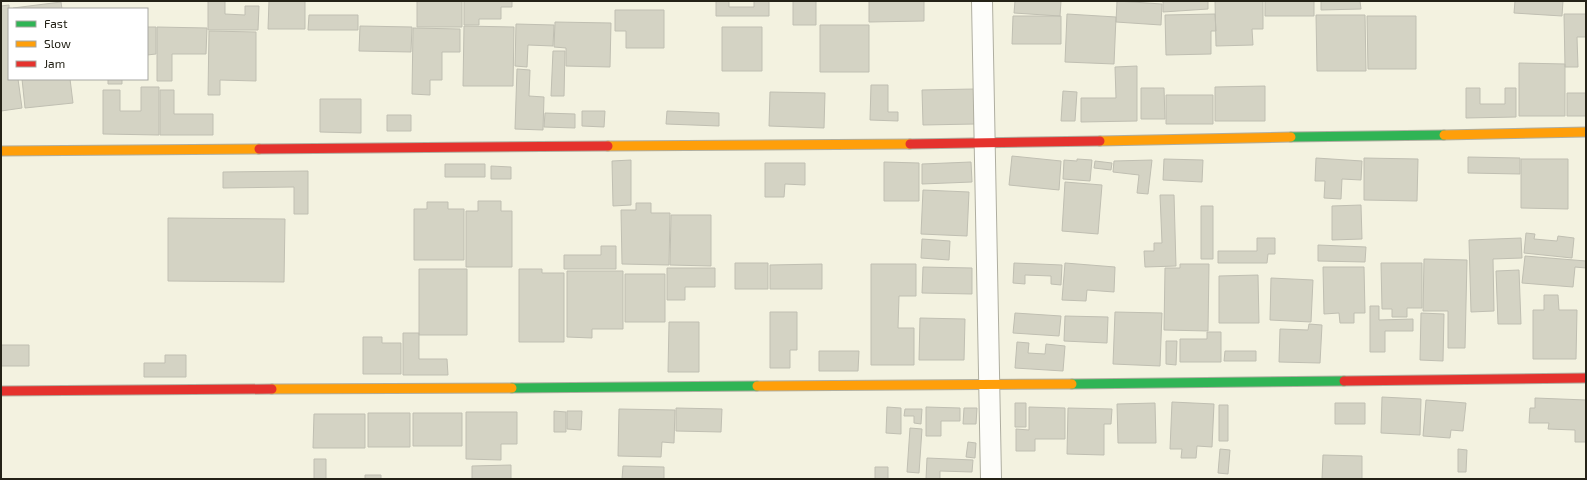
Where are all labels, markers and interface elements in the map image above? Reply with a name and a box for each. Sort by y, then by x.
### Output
legend [8,8,148,80]
text: Fast [44,16,68,30]
text: Slow [44,36,71,50]
text: Jam [44,56,65,70]

